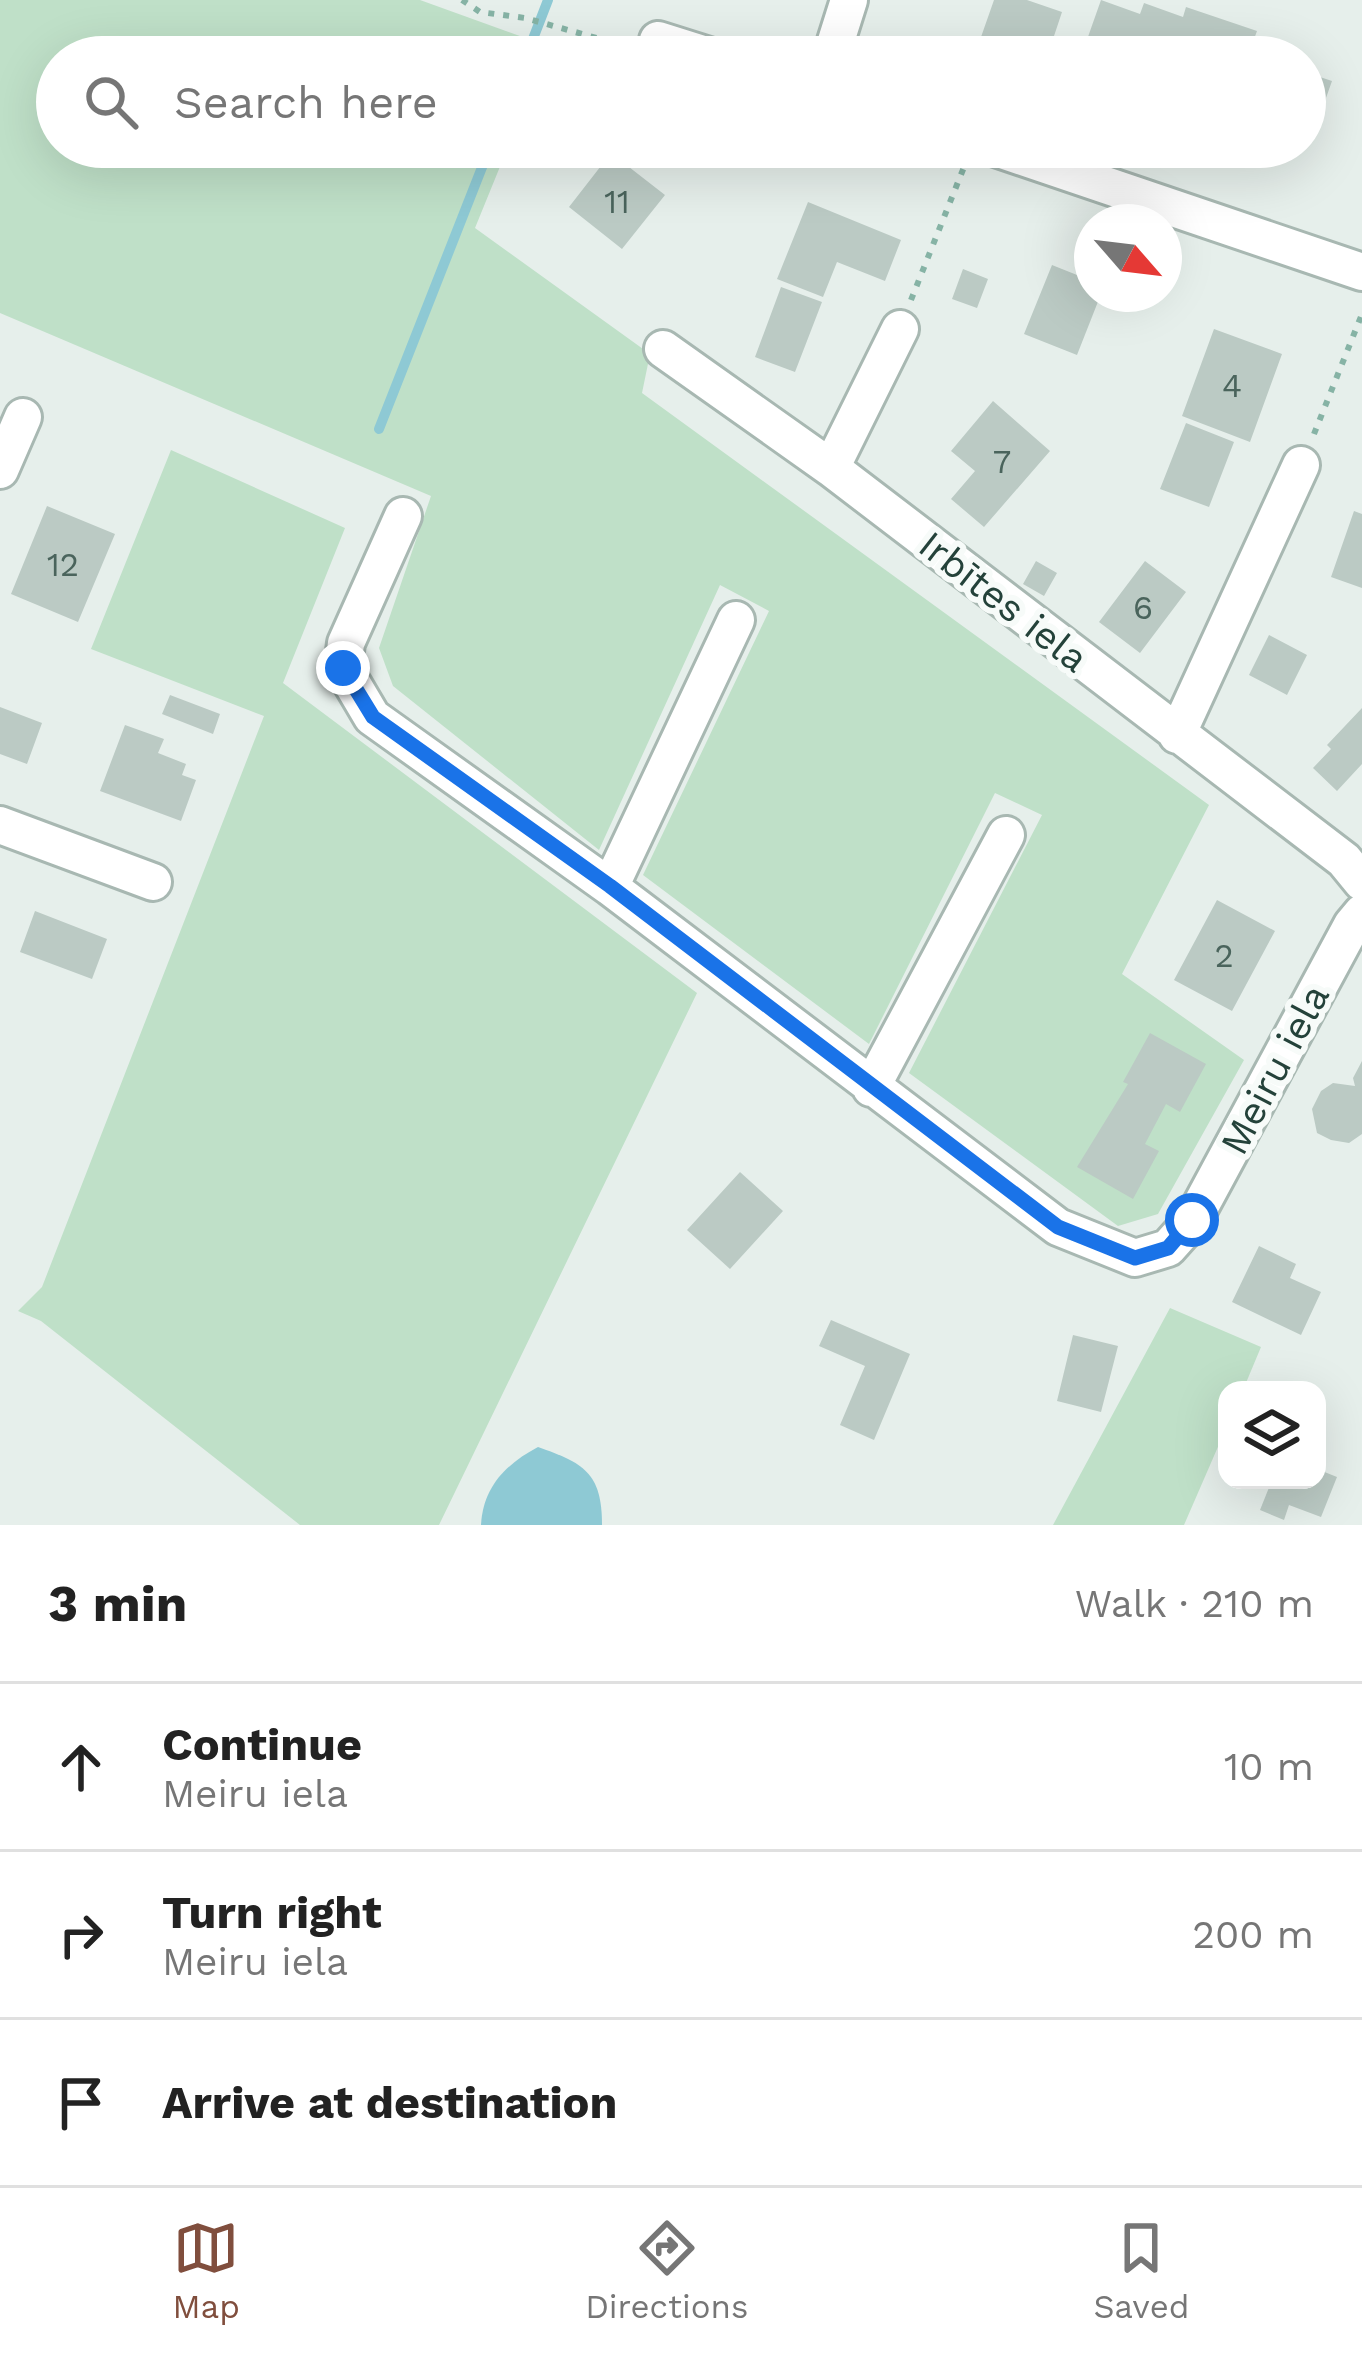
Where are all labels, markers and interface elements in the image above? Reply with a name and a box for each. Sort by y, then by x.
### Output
search box [36,36,1326,168]
icon: search [78,69,144,135]
text: Search here [174,76,438,129]
house number: 11 [604,182,630,221]
north arrow [1074,204,1182,312]
house number: 4 [1222,366,1242,405]
house number: 7 [993,442,1011,481]
street label: Irbītes iela [910,522,1097,681]
house number: 12 [47,545,79,584]
house number: 6 [1133,588,1153,627]
route end [316,641,370,695]
house number: 2 [1214,936,1234,975]
street label: Meiru iela [1211,977,1338,1162]
route start [1165,1193,1219,1247]
map controls [1218,1381,1326,1489]
button: layers [1218,1381,1326,1489]
text: 3 min [48,1574,187,1633]
text: Walk · 210 m [1075,1581,1314,1626]
text: Continue [162,1718,362,1771]
icon: ahead [48,1734,114,1800]
text: 10 m [1224,1744,1314,1789]
text: Meiru iela [162,1771,348,1816]
text: Turn right [162,1886,382,1939]
icon: right [48,1902,114,1968]
text: 200 m [1192,1912,1314,1957]
text: Meiru iela [162,1939,348,1984]
icon: arrive [48,2070,114,2136]
text: Arrive at destination [162,2076,617,2129]
tab: Map [173,2215,240,2326]
tab: Directions [585,2215,748,2326]
tab: Saved [1094,2215,1189,2326]

